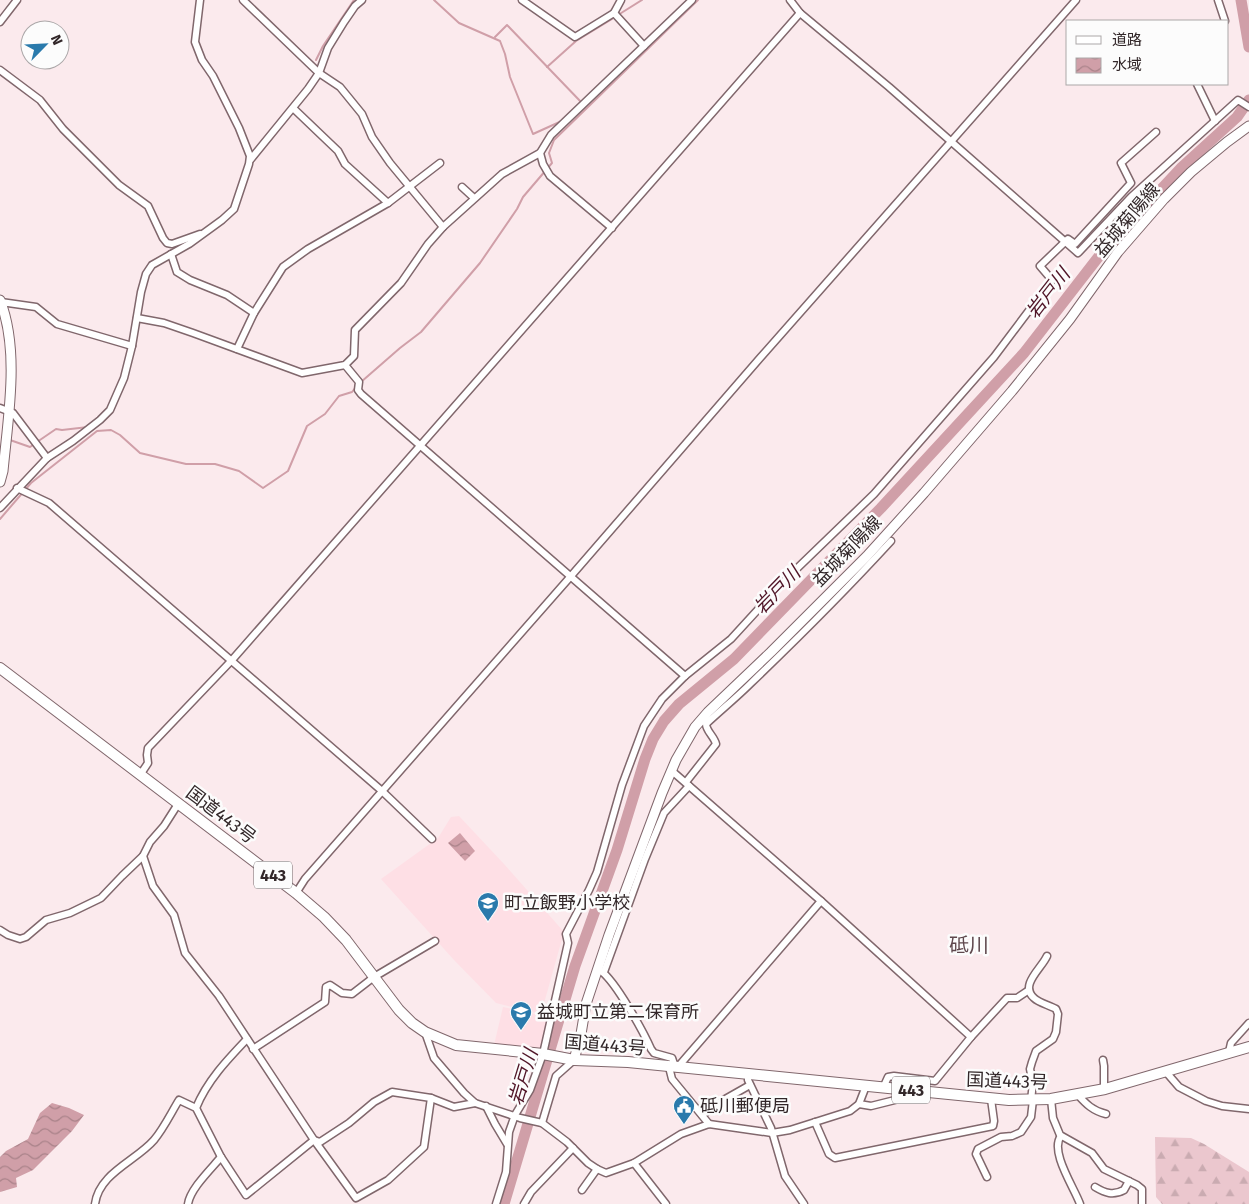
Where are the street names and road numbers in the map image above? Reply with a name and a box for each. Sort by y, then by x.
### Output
street label: 益城菊陽線 [1090,178,1164,262]
street label: 益城菊陽線 [808,511,886,591]
street label: 国道443号 [182,782,260,848]
road number: 443 [254,862,292,888]
street label: 国道443号 [563,1030,647,1060]
street label: 国道443号 [966,1069,1048,1093]
road number: 443 [892,1076,930,1104]

